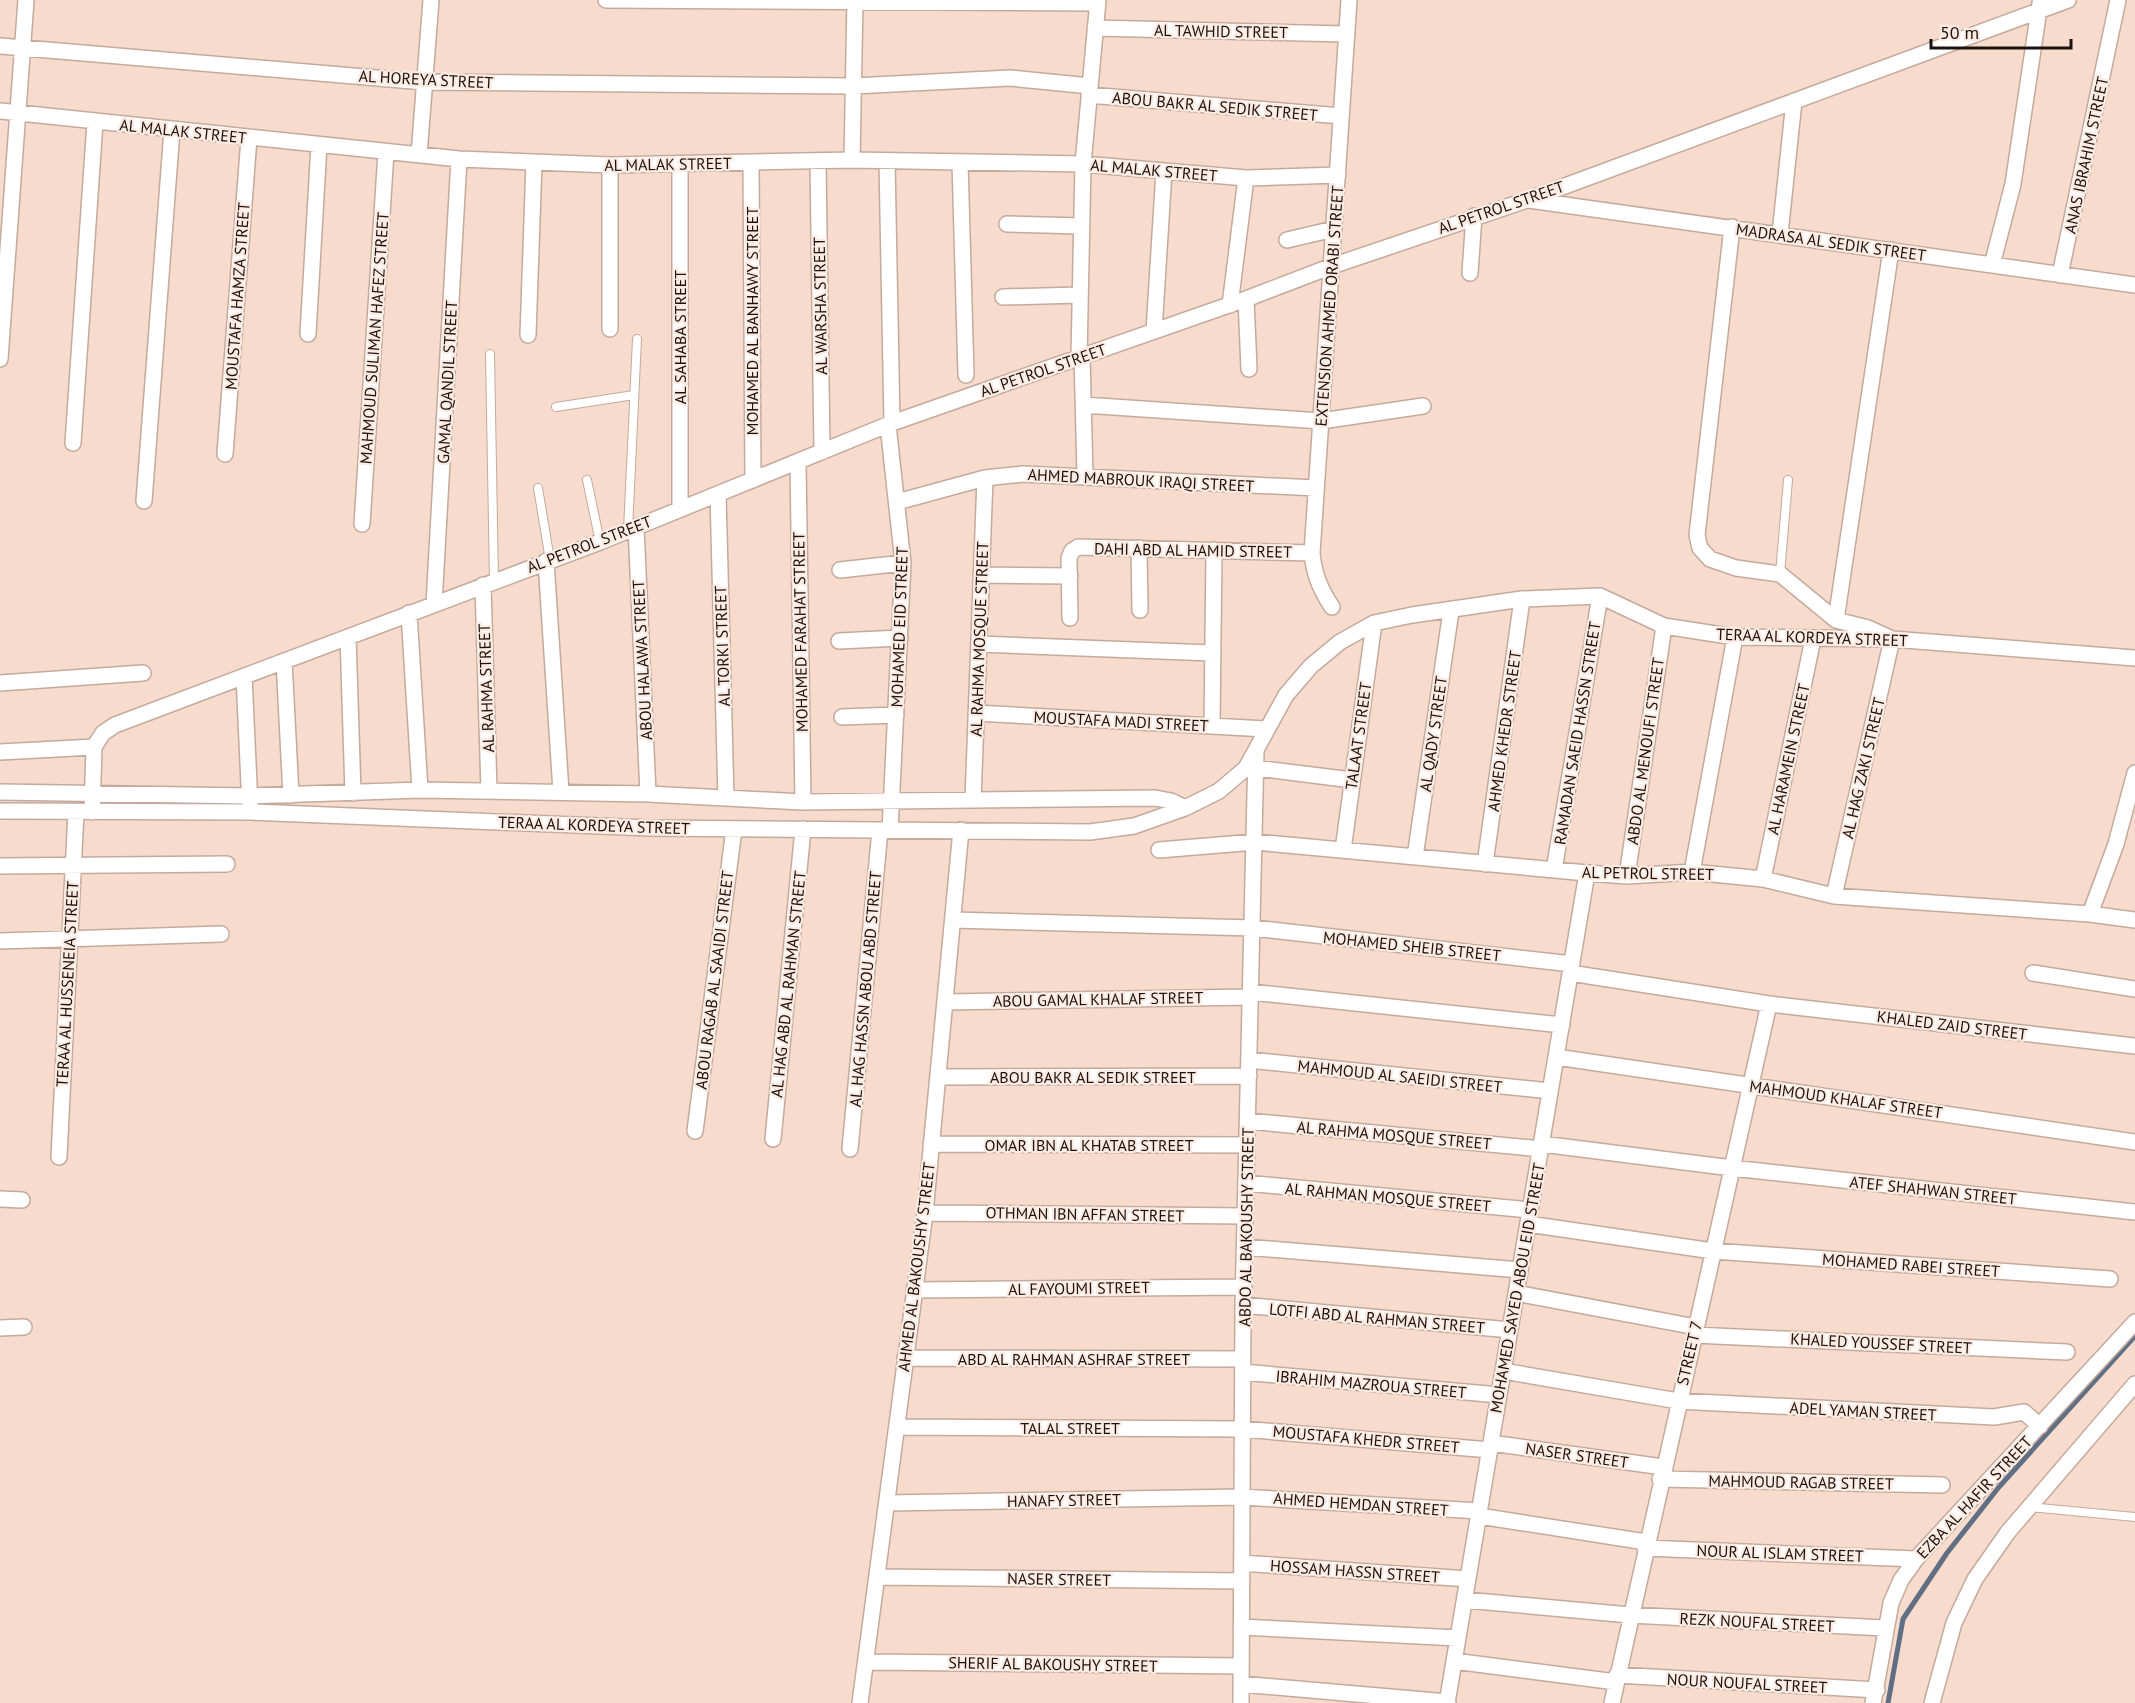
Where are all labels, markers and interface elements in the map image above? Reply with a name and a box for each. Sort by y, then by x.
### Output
scale bar [1931,12,2070,50]
street label: AL TAWHID STREET [1154,20,1288,42]
text: 50 m [1940,21,1979,44]
street label: AL HOREYA STREET [358,65,494,93]
street label: ANAS IBRAHIM STREET [2060,75,2112,235]
street label: ABOU BAKR AL SEDIK STREET [1112,87,1319,125]
street label: AL MALAK STREET [119,114,248,148]
street label: AL MALAK STREET [604,153,732,175]
street label: AL MALAK STREET [1090,154,1218,186]
street label: AL PETROL STREET [1435,176,1567,238]
street label: EXTENSION AHMED ORABI STREET [1311,185,1347,427]
street label: MOUSTAFA HAMZA STREET [220,201,254,390]
street label: MOHAMED AL BANHAWY STREET [742,207,762,435]
street label: MAHMOUD SULIMAN HAFEZ STREET [355,211,393,465]
street label: MADRASA AL SEDIK STREET [1735,219,1927,265]
street label: AL WARSHA STREET [809,237,831,375]
street label: AL SAHABA STREET [670,270,690,404]
street label: GAMAL QANDIL STREET [433,300,461,464]
street label: AL PETROL STREET [977,339,1109,401]
street label: AHMED MABROUK IRAQI STREET [1027,464,1255,496]
street label: AL PETROL STREET [524,511,654,577]
street label: MOHAMED FARAHAT STREET [788,532,812,732]
street label: DAHI ABD AL HAMID STREET [1094,538,1292,562]
street label: AL RAHMA MOSQUE STREET [966,541,992,737]
street label: MOHAMED EID STREET [886,546,912,708]
street label: ABOU HALAWA STREET [628,579,656,741]
street label: AL TORKI STREET [710,585,734,707]
street label: RAMADAN SAEID HASSN STREET [1549,620,1605,846]
street label: AL RAHMA STREET [474,623,498,753]
street label: TERAA AL KORDEYA STREET [1716,624,1908,650]
street label: AHMED KHEDR STREET [1483,649,1525,813]
street label: ABDO AL MENOUFI STREET [1622,656,1668,846]
street label: AL QADY STREET [1415,675,1451,793]
street label: TALAAT STREET [1341,681,1375,791]
street label: AL HARAMEIN STREET [1762,682,1814,836]
street label: AL HAG ZAKI STREET [1837,695,1889,840]
street label: MOUSTAFA MADI STREET [1033,706,1209,736]
street label: TERAA AL KORDEYA STREET [498,812,690,838]
street label: AL PETROL STREET [1582,862,1714,884]
street label: ABOU RAGAB AL SAAIDI STREET [691,869,737,1090]
street label: AL HAG ABD AL RAHMAN STREET [766,870,810,1098]
street label: AL HAG HASSN ABOU ABD STREET [845,870,885,1108]
street label: TERAA AL HUSSENEIA STREET [52,880,82,1088]
street label: MOHAMED SHEIB STREET [1322,927,1502,965]
street label: ABOU GAMAL KHALAF STREET [993,987,1204,1011]
street label: KHALED ZAID STREET [1876,1006,2028,1044]
street label: MAHMOUD AL SAEIDI STREET [1297,1055,1503,1097]
street label: ABOU BAKR AL SEDIK STREET [990,1067,1196,1087]
street label: MAHMOUD KHALAF STREET [1748,1076,1944,1122]
street label: AL RAHMA MOSQUE STREET [1296,1117,1492,1153]
street label: ABDO AL BAKOUSHY STREET [1234,1127,1258,1327]
street label: OMAR IBN AL KHATAB STREET [984,1135,1194,1155]
street label: AHMED AL BAKOUSHY STREET [893,1161,939,1373]
street label: MOHAMED SAYED ABOU EID STREET [1485,1161,1549,1415]
street label: ATEF SHAHWAN STREET [1849,1171,2018,1209]
street label: AL RAHMAN MOSQUE STREET [1284,1178,1492,1216]
street label: OTHMAN IBN AFFAN STREET [986,1202,1185,1226]
street label: MOHAMED RABEI STREET [1822,1249,2001,1281]
street label: AL FAYOUMI STREET [1008,1277,1150,1299]
street label: LOTFI ABD AL RAHMAN STREET [1268,1299,1486,1337]
street label: STREET 7 [1672,1319,1706,1387]
street label: KHALED YOUSSEF STREET [1790,1328,1972,1358]
street label: ABD AL RAHMAN ASHRAF STREET [958,1349,1190,1369]
street label: IBRAHIM MAZROUA STREET [1275,1366,1467,1402]
street label: ADEL YAMAN STREET [1789,1397,1937,1425]
street label: TALAL STREET [1020,1418,1120,1438]
street label: MOUSTAFA KHEDR STREET [1272,1421,1460,1457]
street label: EZBA AL HAFIR STREET [1912,1432,2036,1562]
street label: NASER STREET [1524,1438,1630,1472]
street label: MAHMOUD RAGAB STREET [1708,1470,1894,1494]
street label: AHMED HEMDAN STREET [1273,1488,1449,1520]
street label: HANAFY STREET [1007,1489,1121,1511]
street label: NOUR AL ISLAM STREET [1696,1540,1864,1566]
street label: HOSSAM HASSN STREET [1269,1555,1441,1587]
street label: NASER STREET [1007,1568,1111,1590]
street label: REZK NOUFAL STREET [1679,1608,1835,1636]
street label: SHERIF AL BAKOUSHY STREET [948,1652,1158,1676]
street label: NOUR NOUFAL STREET [1666,1669,1828,1697]

